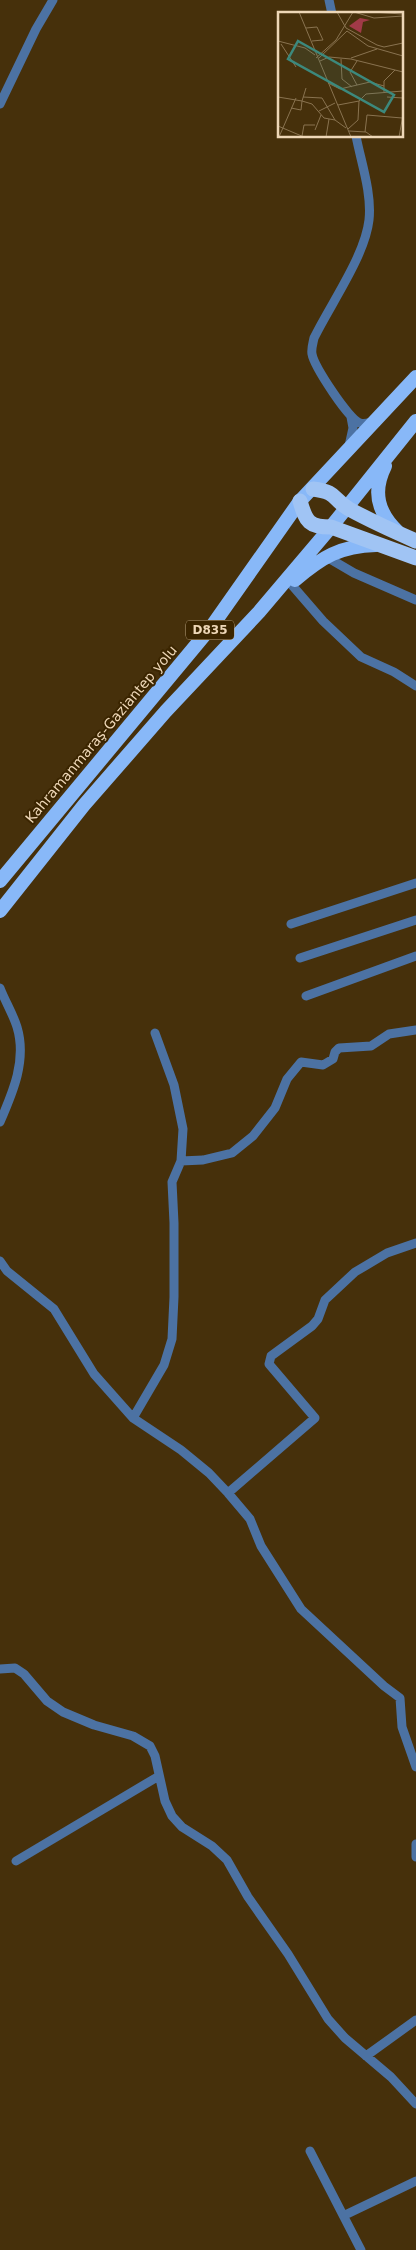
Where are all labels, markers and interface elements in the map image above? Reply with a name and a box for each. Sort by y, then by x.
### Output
inset map [278,12,404,138]
road number: D835 [186,620,234,640]
street label: Kahramanmaraş-Gaziantep yolu [22,642,180,826]

